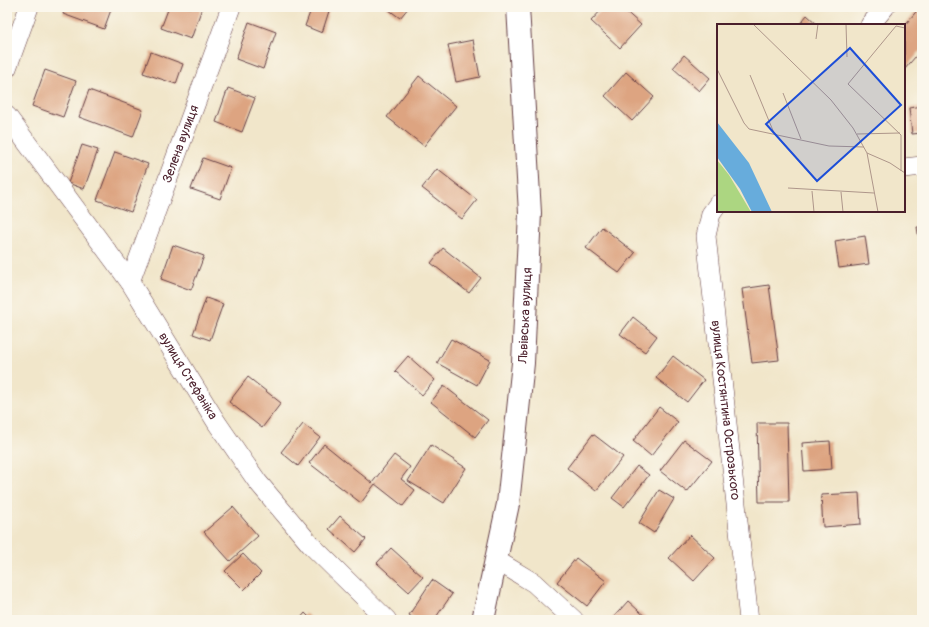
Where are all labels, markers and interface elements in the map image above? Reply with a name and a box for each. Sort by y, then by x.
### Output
inset map [717,24,905,212]
street label: Зелена вулиця [159,103,202,185]
street label: Львівська вулиця [515,267,535,365]
street label: вулиця Костянтина Острозького [707,319,744,501]
street label: вулиця Стефаніка [155,329,221,422]

